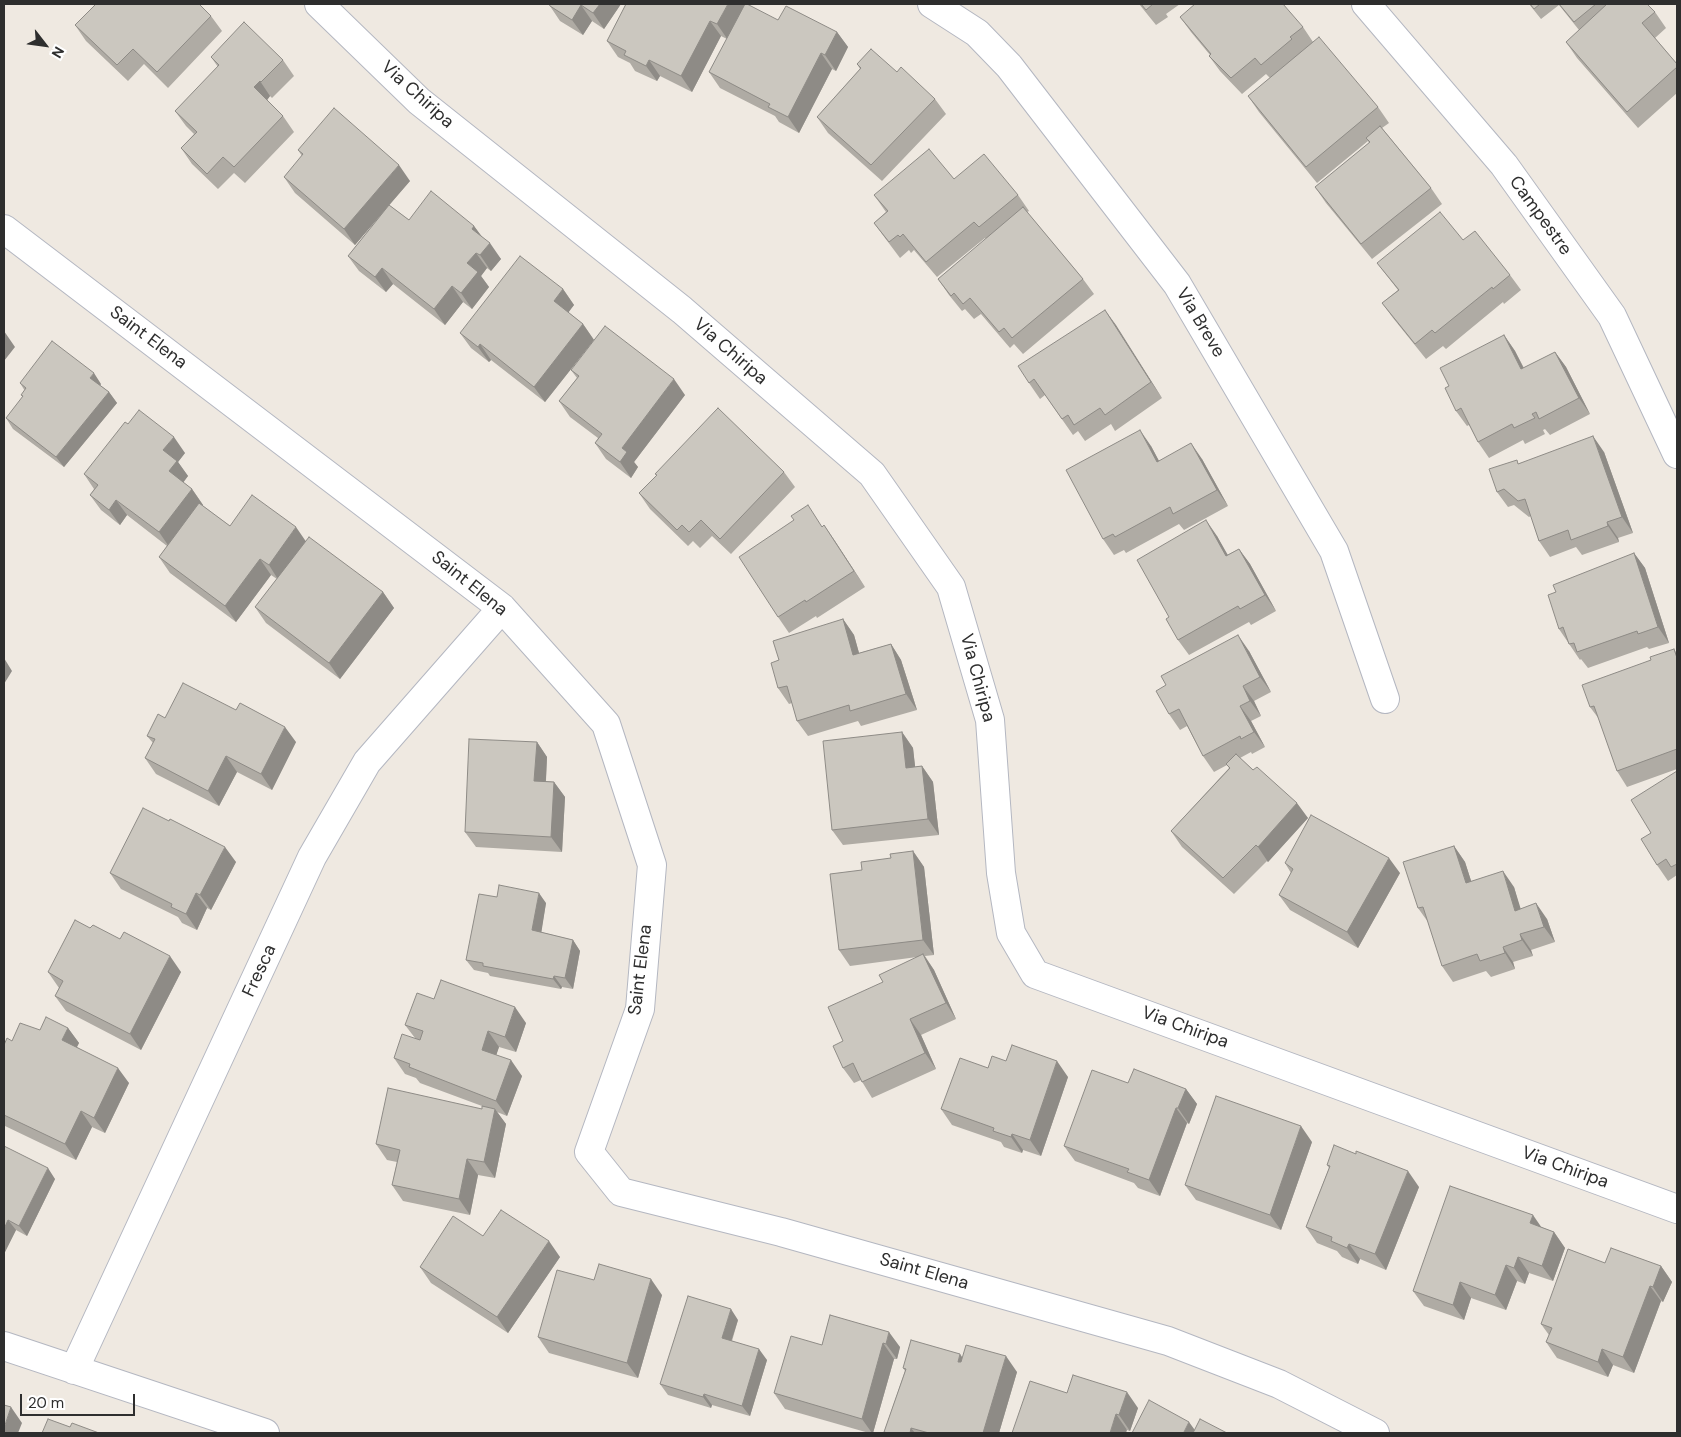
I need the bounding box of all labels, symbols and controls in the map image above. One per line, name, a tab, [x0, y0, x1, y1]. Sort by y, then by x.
north arrow	[20, 20, 70, 70]
text: N	[48, 44, 68, 61]
street label: Via Chiripa	[376, 57, 458, 133]
street label: Campestre	[1504, 172, 1576, 260]
street label: Via Breve	[1171, 284, 1229, 362]
street label: Saint Elena	[105, 302, 191, 374]
street label: Via Chiripa	[689, 314, 771, 390]
street label: Saint Elena	[427, 547, 511, 621]
street label: Via Chiripa	[955, 631, 999, 725]
street label: Saint Elena	[625, 923, 657, 1017]
street label: Fresca	[239, 941, 281, 1001]
street label: Via Chiripa	[1139, 1002, 1231, 1054]
street label: Via Chiripa	[1519, 1142, 1611, 1194]
street label: Saint Elena	[877, 1249, 971, 1295]
scale bar	[22, 1384, 138, 1416]
text: 20 m	[28, 1393, 64, 1413]

